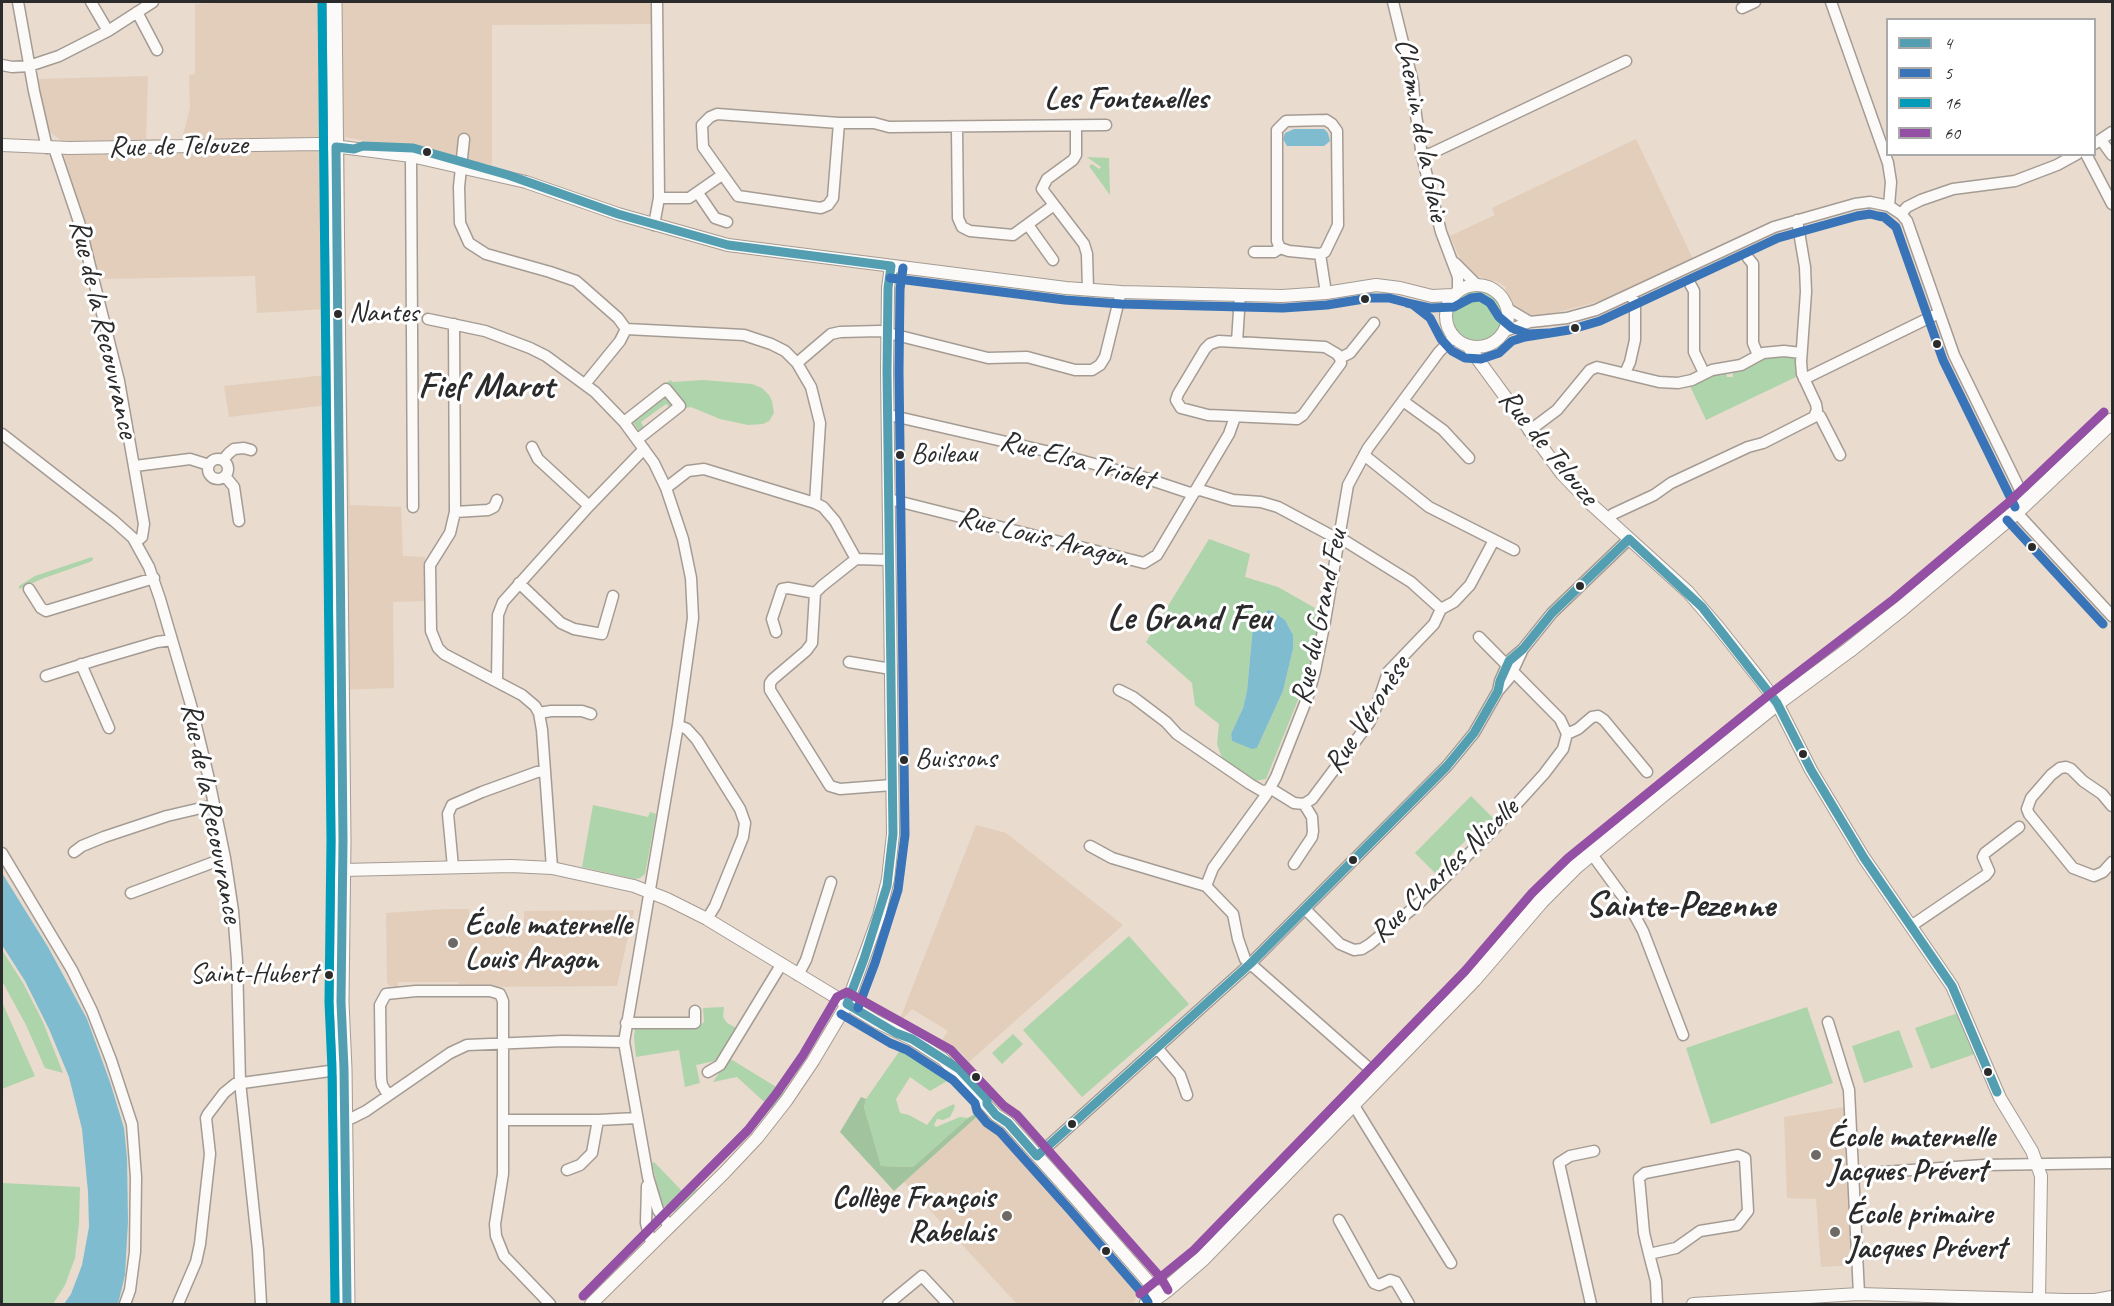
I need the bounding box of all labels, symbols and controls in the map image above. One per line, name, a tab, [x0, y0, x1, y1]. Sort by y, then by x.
legend	[1886, 18, 2096, 156]
text: 4	[1944, 32, 1952, 54]
street label: Chemin de la Glaie	[1386, 36, 1456, 224]
text: 5	[1944, 62, 1952, 84]
district label: Les Fontenelles	[1044, 81, 1208, 119]
text: 16	[1944, 92, 1960, 114]
text: 60	[1944, 122, 1960, 144]
street label: Rue de Telouze	[108, 128, 248, 166]
unlabelled marker	[421, 146, 433, 158]
street label: Rue de la Recouvrance	[60, 216, 146, 442]
unlabelled marker	[1359, 293, 1371, 305]
place label: Nantes	[349, 297, 419, 331]
marker: Nantes	[332, 308, 344, 320]
unlabelled marker	[1569, 322, 1581, 334]
unlabelled marker	[1931, 338, 1943, 350]
district label: Fief Marot	[418, 366, 554, 410]
street label: Rue de Telouze	[1490, 383, 1606, 513]
street label: Rue Elsa Triolet	[996, 423, 1158, 499]
place label: Boileau	[911, 438, 977, 472]
marker: Boileau	[894, 449, 906, 461]
street label: Rue Louis Aragon	[954, 499, 1132, 577]
street label: Rue du Grand Feu	[1284, 526, 1356, 708]
unlabelled marker	[2026, 541, 2038, 553]
unlabelled marker	[1574, 580, 1586, 592]
district label: Le Grand Feu	[1107, 598, 1271, 642]
street label: Rue Véronèse	[1317, 650, 1419, 780]
street label: Rue de la Recouvrance	[172, 700, 250, 926]
place label: Buissons	[915, 743, 996, 777]
unlabelled marker	[1797, 748, 1809, 760]
marker: Buissons	[898, 754, 910, 766]
street label: Rue Charles Nicolle	[1363, 791, 1527, 951]
unlabelled marker	[1347, 854, 1359, 866]
district label: Sainte-Pezenne	[1585, 885, 1775, 929]
place label: École maternelle Louis Aragon	[465, 908, 632, 978]
marker: École maternelle Louis Aragon	[446, 936, 460, 950]
place label: Saint-Hubert	[190, 958, 318, 992]
marker: Saint-Hubert	[323, 969, 335, 981]
unlabelled marker	[1982, 1066, 1994, 1078]
unlabelled marker	[970, 1071, 982, 1083]
unlabelled marker	[1066, 1118, 1078, 1130]
place label: École maternelle Jacques Prévert	[1828, 1120, 1995, 1190]
marker: École maternelle Jacques Prévert	[1809, 1148, 1823, 1162]
place label: Collège François Rabelais	[832, 1181, 995, 1252]
place label: École primaire Jacques Prévert	[1847, 1197, 2006, 1268]
marker: Collège François Rabelais	[1000, 1209, 1014, 1223]
marker: École primaire Jacques Prévert	[1828, 1225, 1842, 1239]
unlabelled marker	[1100, 1245, 1112, 1257]

